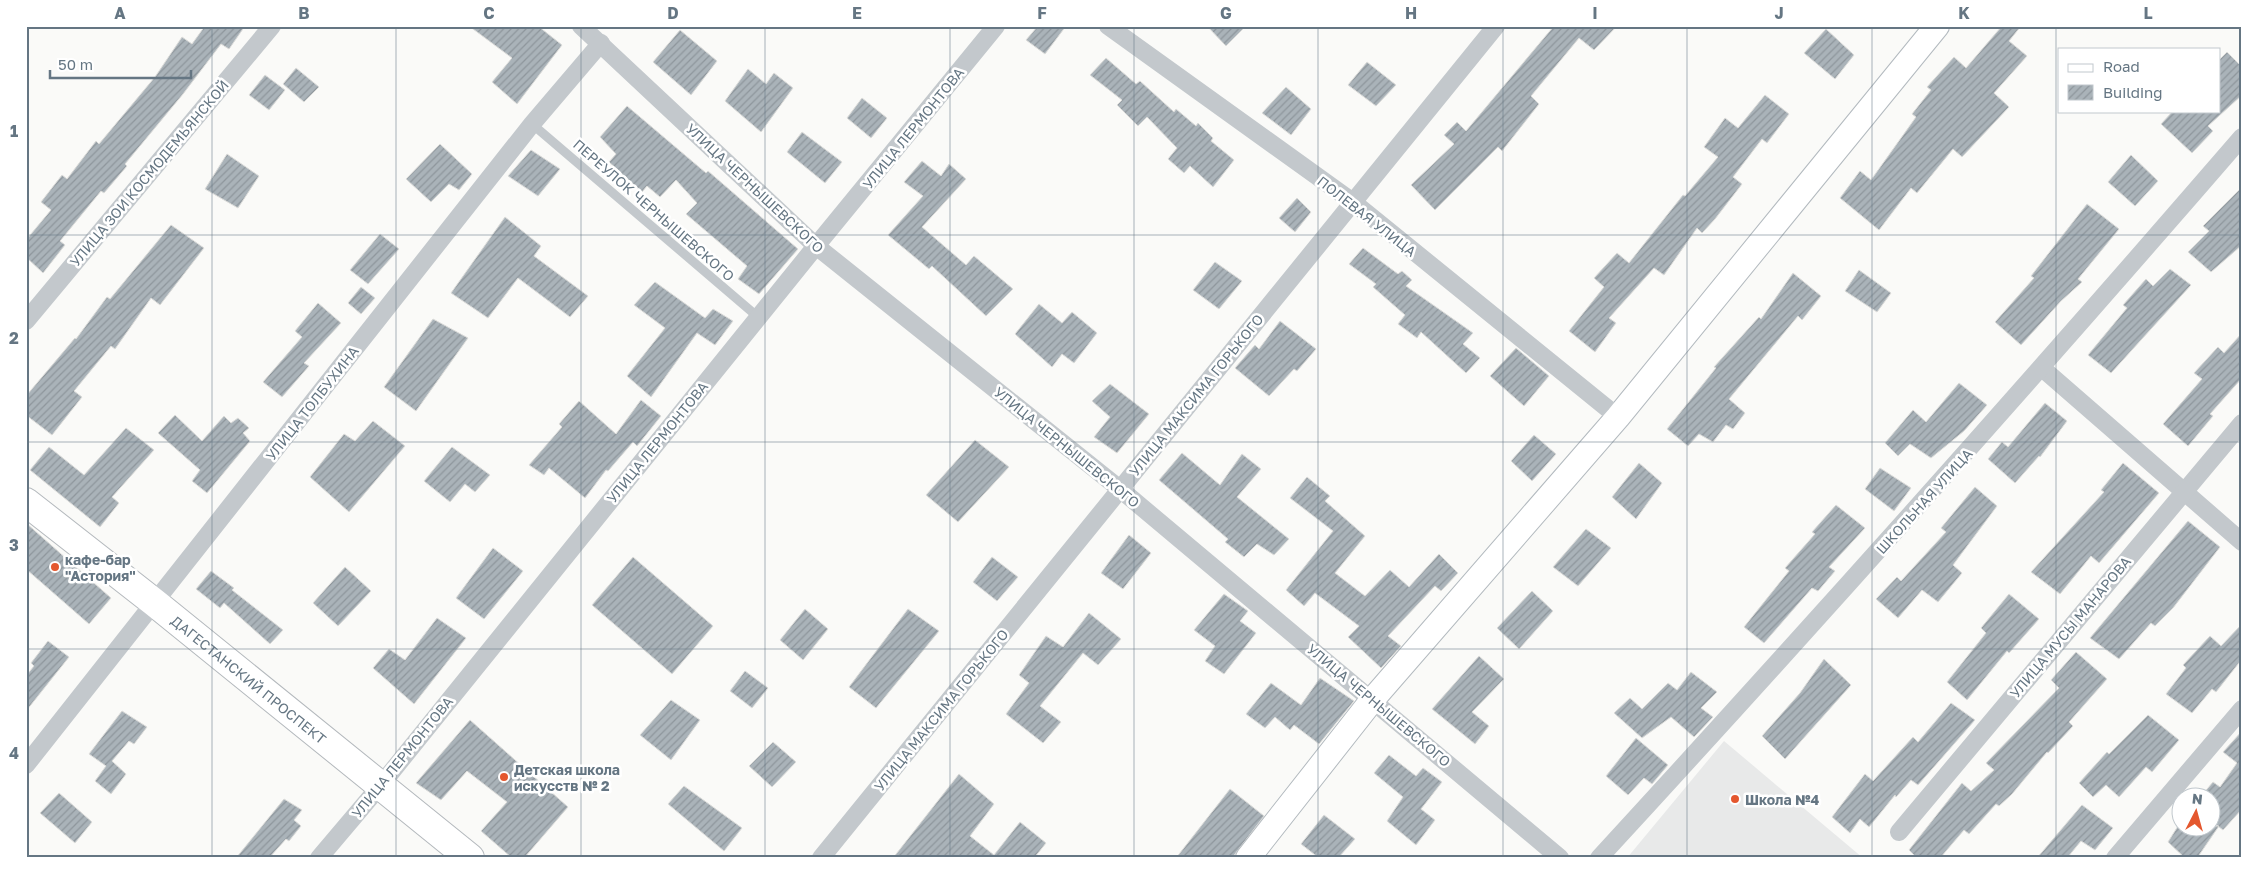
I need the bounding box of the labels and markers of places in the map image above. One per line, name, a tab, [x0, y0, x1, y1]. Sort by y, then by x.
place label: кафе-бар "Астория"	[65, 551, 136, 584]
marker: кафе-бар "Астория"	[49, 561, 61, 573]
place label: Детская школа искусств № 2	[514, 761, 620, 794]
marker: Детская школа искусств № 2	[498, 771, 510, 783]
place label: Школа №4	[1745, 791, 1820, 808]
marker: Школа №4	[1729, 793, 1741, 805]

